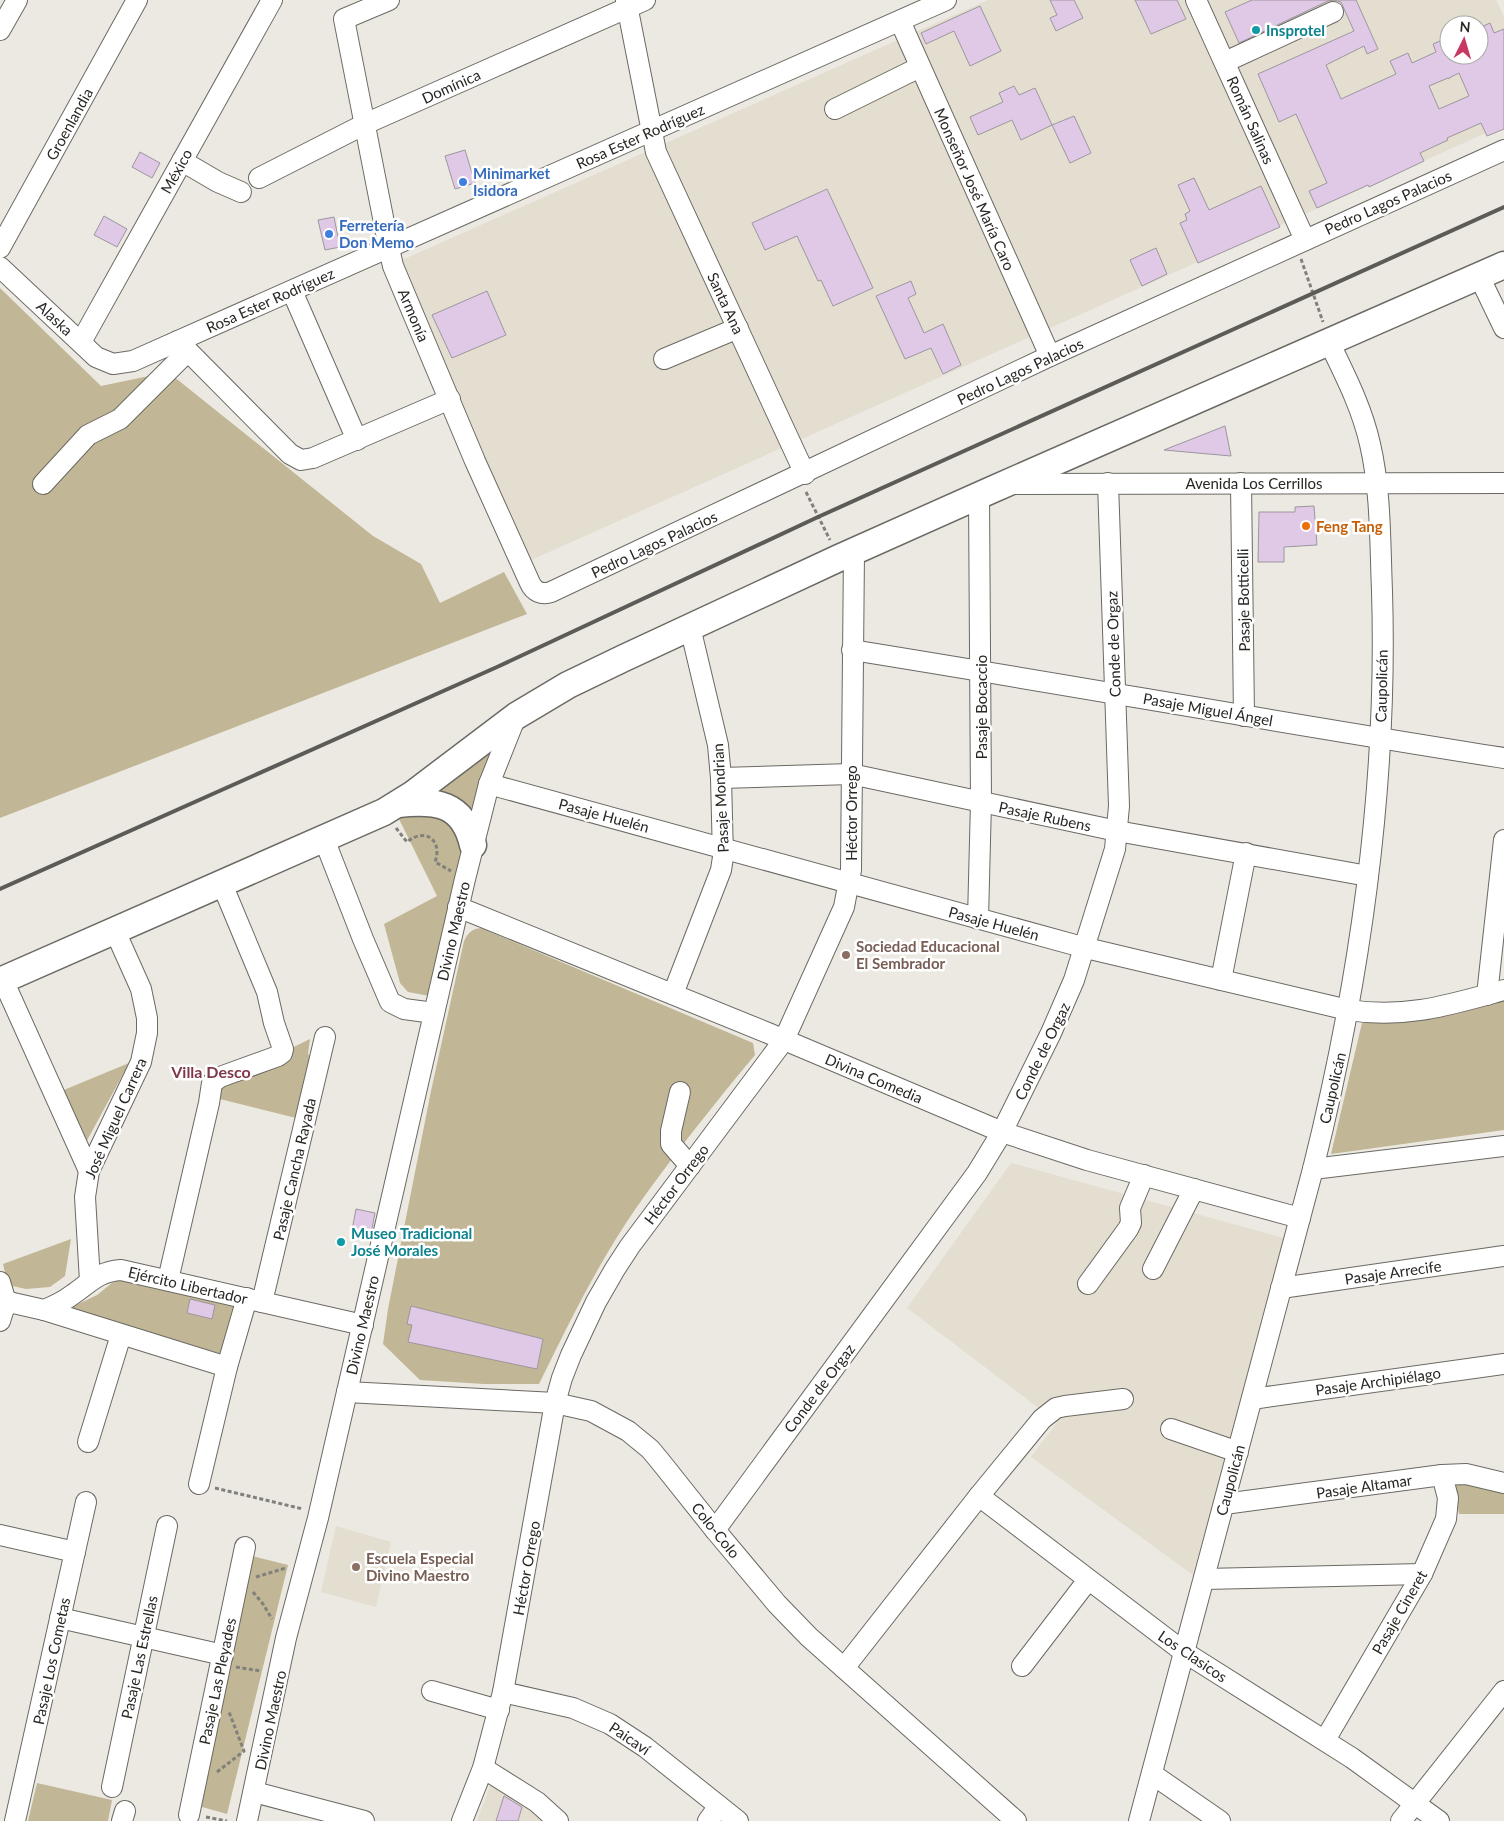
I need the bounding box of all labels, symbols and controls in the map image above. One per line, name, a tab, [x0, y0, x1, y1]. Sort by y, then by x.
north arrow	[1439, 15, 1489, 65]
text: N	[1459, 18, 1471, 35]
place label: Insprotel	[1266, 21, 1325, 39]
marker: Insprotel	[1250, 24, 1262, 36]
street label: Domínica	[419, 65, 483, 107]
street label: Román Salinas	[1224, 73, 1278, 167]
street label: Groenlandia	[42, 85, 96, 163]
street label: Rosa Ester Rodríguez	[573, 100, 707, 172]
street label: Monseñor José María Caro	[931, 105, 1019, 273]
street label: México	[156, 146, 196, 196]
place label: Minimarket Isidora	[473, 164, 550, 199]
street label: Pedro Lagos Palacios	[1322, 166, 1454, 238]
marker: Minimarket Isidora	[457, 176, 469, 188]
place label: Ferretería Don Memo	[339, 216, 415, 251]
marker: Ferretería Don Memo	[323, 228, 335, 240]
street label: Rosa Ester Rodríguez	[203, 264, 337, 336]
street label: Santa Ana	[704, 269, 748, 337]
street label: Armonía	[395, 286, 433, 344]
street label: Alaska	[33, 297, 77, 339]
street label: Pedro Lagos Palacios	[954, 334, 1086, 408]
street label: Avenida Los Cerrillos	[1185, 474, 1323, 492]
street label: Pedro Lagos Palacios	[588, 507, 720, 581]
place label: Feng Tang	[1316, 517, 1383, 535]
marker: Feng Tang	[1300, 520, 1312, 532]
street label: Pasaje Botticelli	[1233, 548, 1253, 652]
street label: Conde de Orgaz	[1102, 590, 1124, 697]
street label: Caupolicán	[1371, 649, 1391, 723]
street label: Pasaje Bocaccio	[972, 655, 990, 759]
street label: Pasaje Miguel Ángel	[1142, 689, 1274, 729]
street label: Pasaje Mondrian	[708, 743, 732, 853]
street label: Héctor Orrego	[842, 765, 860, 861]
street label: Pasaje Huelén	[557, 794, 651, 836]
street label: Pasaje Rubens	[997, 797, 1093, 835]
street label: Divino Maestro	[433, 880, 473, 982]
street label: Pasaje Huelén	[947, 902, 1041, 944]
place label: Sociedad Educacional El Sembrador	[856, 937, 1000, 972]
marker: Sociedad Educacional El Sembrador	[840, 949, 852, 961]
street label: Conde de Orgaz	[1011, 999, 1073, 1103]
street label: Divina Comedia	[823, 1049, 925, 1107]
street label: Caupolicán	[1315, 1050, 1349, 1126]
street label: José Miguel Carrera	[80, 1055, 150, 1181]
district label: Villa Desco	[170, 1062, 251, 1081]
street label: Pasaje Cancha Rayada	[269, 1096, 319, 1242]
street label: Héctor Orrego	[640, 1140, 712, 1228]
place label: Museo Tradicional José Morales	[351, 1224, 472, 1259]
marker: Museo Tradicional José Morales	[335, 1236, 347, 1248]
street label: Pasaje Arrecife	[1344, 1256, 1443, 1288]
street label: Ejército Libertador	[127, 1263, 250, 1308]
street label: Divino Maestro	[342, 1274, 382, 1376]
street label: Conde de Orgaz	[780, 1340, 858, 1436]
street label: Pasaje Archipiélago	[1314, 1363, 1442, 1399]
street label: Caupolicán	[1212, 1442, 1248, 1518]
street label: Pasaje Altamar	[1315, 1470, 1414, 1502]
street label: Colo-Colo	[688, 1499, 744, 1561]
street label: Héctor Orrego	[509, 1519, 543, 1617]
place label: Escuela Especial Divino Maestro	[366, 1549, 474, 1584]
marker: Escuela Especial Divino Maestro	[350, 1561, 362, 1573]
street label: Pasaje Cineret	[1368, 1566, 1431, 1657]
street label: Pasaje Las Estrellas	[117, 1594, 161, 1720]
street label: Pasaje Los Cometas	[29, 1596, 73, 1726]
street label: Pasaje Las Pleyades	[195, 1616, 239, 1746]
street label: Los Clasicos	[1155, 1626, 1231, 1686]
street label: Divino Maestro	[251, 1668, 289, 1772]
street label: Paicaví	[606, 1718, 655, 1759]

